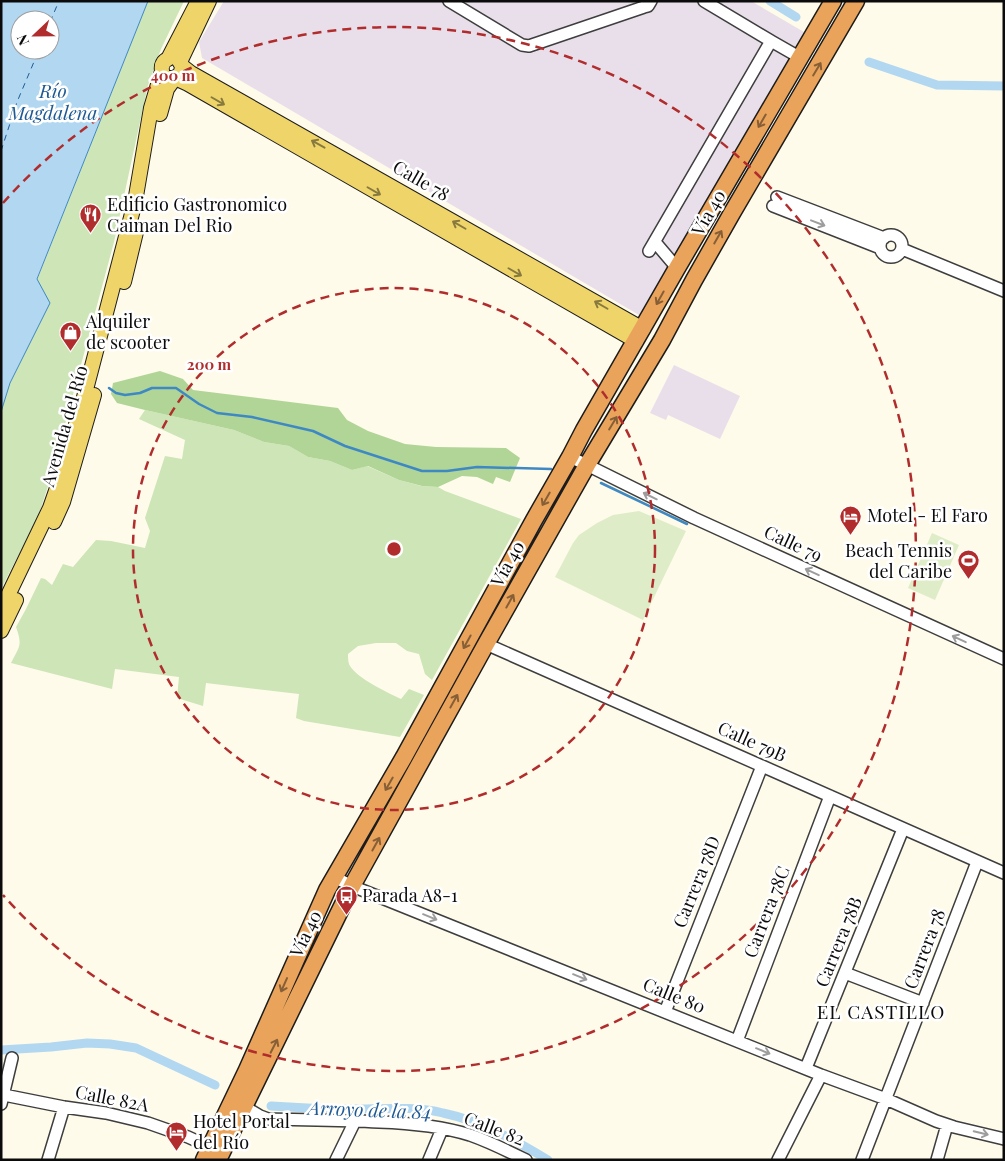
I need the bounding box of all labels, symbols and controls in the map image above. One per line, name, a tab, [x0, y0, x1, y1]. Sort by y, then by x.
north arrow	[10, 10, 60, 60]
text: N	[12, 32, 33, 48]
one-way arrow	[812, 62, 822, 76]
text: 400 m	[151, 65, 196, 85]
water label: Río Magdalena	[7, 77, 98, 125]
one-way arrow	[210, 97, 225, 106]
one-way arrow	[757, 113, 767, 128]
one-way arrow	[311, 139, 325, 149]
street label: Calle 78	[389, 154, 454, 206]
street label: Vía 40	[685, 185, 731, 241]
one-way arrow	[366, 186, 381, 196]
place label: Edificio Gastronomico Caiman Del Rio	[107, 192, 287, 237]
restaurant icon: Edificio Gastronomico Caiman Del Rio	[79, 203, 103, 234]
one-way arrow	[453, 219, 467, 229]
one-way arrow	[810, 219, 825, 229]
one-way arrow	[714, 231, 724, 245]
one-way arrow	[507, 267, 522, 277]
one-way arrow	[655, 291, 665, 306]
one-way arrow	[594, 299, 608, 309]
place label: Alquiler de scooter	[85, 309, 170, 354]
shop icon: Alquiler de scooter	[58, 320, 82, 351]
text: 200 m	[187, 354, 232, 374]
street label: Avenida del Río	[35, 362, 93, 490]
one-way arrow	[608, 416, 618, 430]
one-way arrow	[643, 491, 658, 501]
one-way arrow	[540, 492, 550, 506]
place label: Motel - El Faro	[867, 503, 988, 527]
hotel icon: Motel - El Faro	[839, 504, 863, 535]
street label: Calle 79	[760, 519, 826, 567]
street label: Vía 40	[484, 536, 530, 592]
place label: Beach Tennis del Caribe	[845, 538, 952, 583]
centre of rings	[385, 540, 403, 558]
sports icon: Beach Tennis del Caribe	[956, 549, 980, 580]
one-way arrow	[804, 566, 819, 576]
one-way arrow	[505, 594, 515, 609]
one-way arrow	[462, 634, 472, 649]
one-way arrow	[952, 634, 967, 644]
one-way arrow	[449, 694, 459, 709]
street label: Calle 79B	[714, 715, 791, 767]
one-way arrow	[383, 776, 393, 790]
street label: Carrera 78D	[667, 832, 725, 931]
one-way arrow	[371, 837, 381, 851]
street label: Carrera 78C	[738, 862, 795, 961]
place label: Parada A8-1	[362, 883, 458, 907]
bus stop icon: Parada A8-1	[334, 884, 358, 915]
street label: Carrera 78B	[809, 893, 867, 990]
street label: Carrera 78	[898, 905, 950, 992]
street label: Vía 40	[283, 906, 327, 962]
one-way arrow	[422, 913, 437, 922]
street label: Calle 80	[640, 972, 709, 1018]
one-way arrow	[572, 973, 587, 983]
one-way arrow	[279, 977, 289, 992]
district label: EL CASTILLO	[817, 998, 945, 1024]
one-way arrow	[270, 1039, 279, 1054]
one-way arrow	[755, 1047, 771, 1056]
street label: Calle 82A	[73, 1079, 152, 1117]
water label: Arroyo de la 84	[306, 1094, 432, 1124]
street label: Calle 82	[461, 1106, 528, 1151]
place label: Hotel Portal del Río	[193, 1109, 290, 1154]
hotel icon: Hotel Portal del Río	[165, 1120, 189, 1151]
one-way arrow	[972, 1129, 988, 1139]

